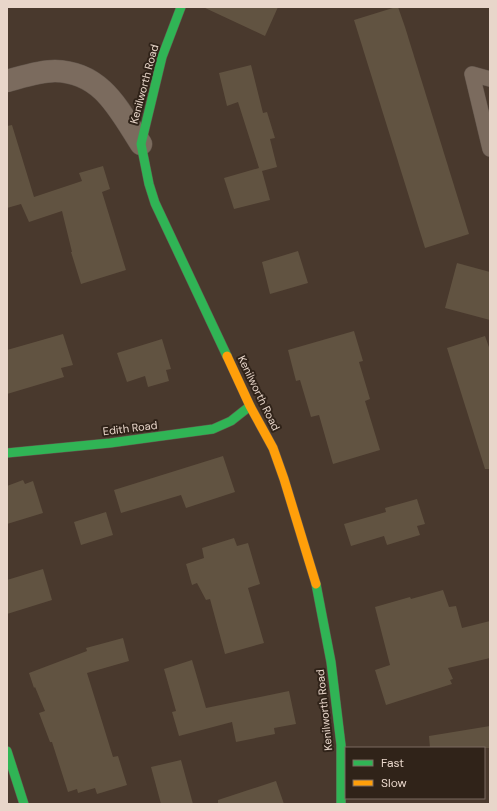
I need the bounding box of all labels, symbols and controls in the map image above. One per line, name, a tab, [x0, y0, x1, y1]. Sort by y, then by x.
street label: Kenilworth Road	[127, 43, 161, 125]
street label: Kenilworth Road	[235, 353, 283, 433]
street label: Edith Road	[102, 418, 158, 438]
street label: Kenilworth Road	[313, 669, 335, 751]
legend	[345, 747, 485, 799]
text: Fast	[381, 755, 404, 771]
text: Slow	[381, 775, 407, 791]

